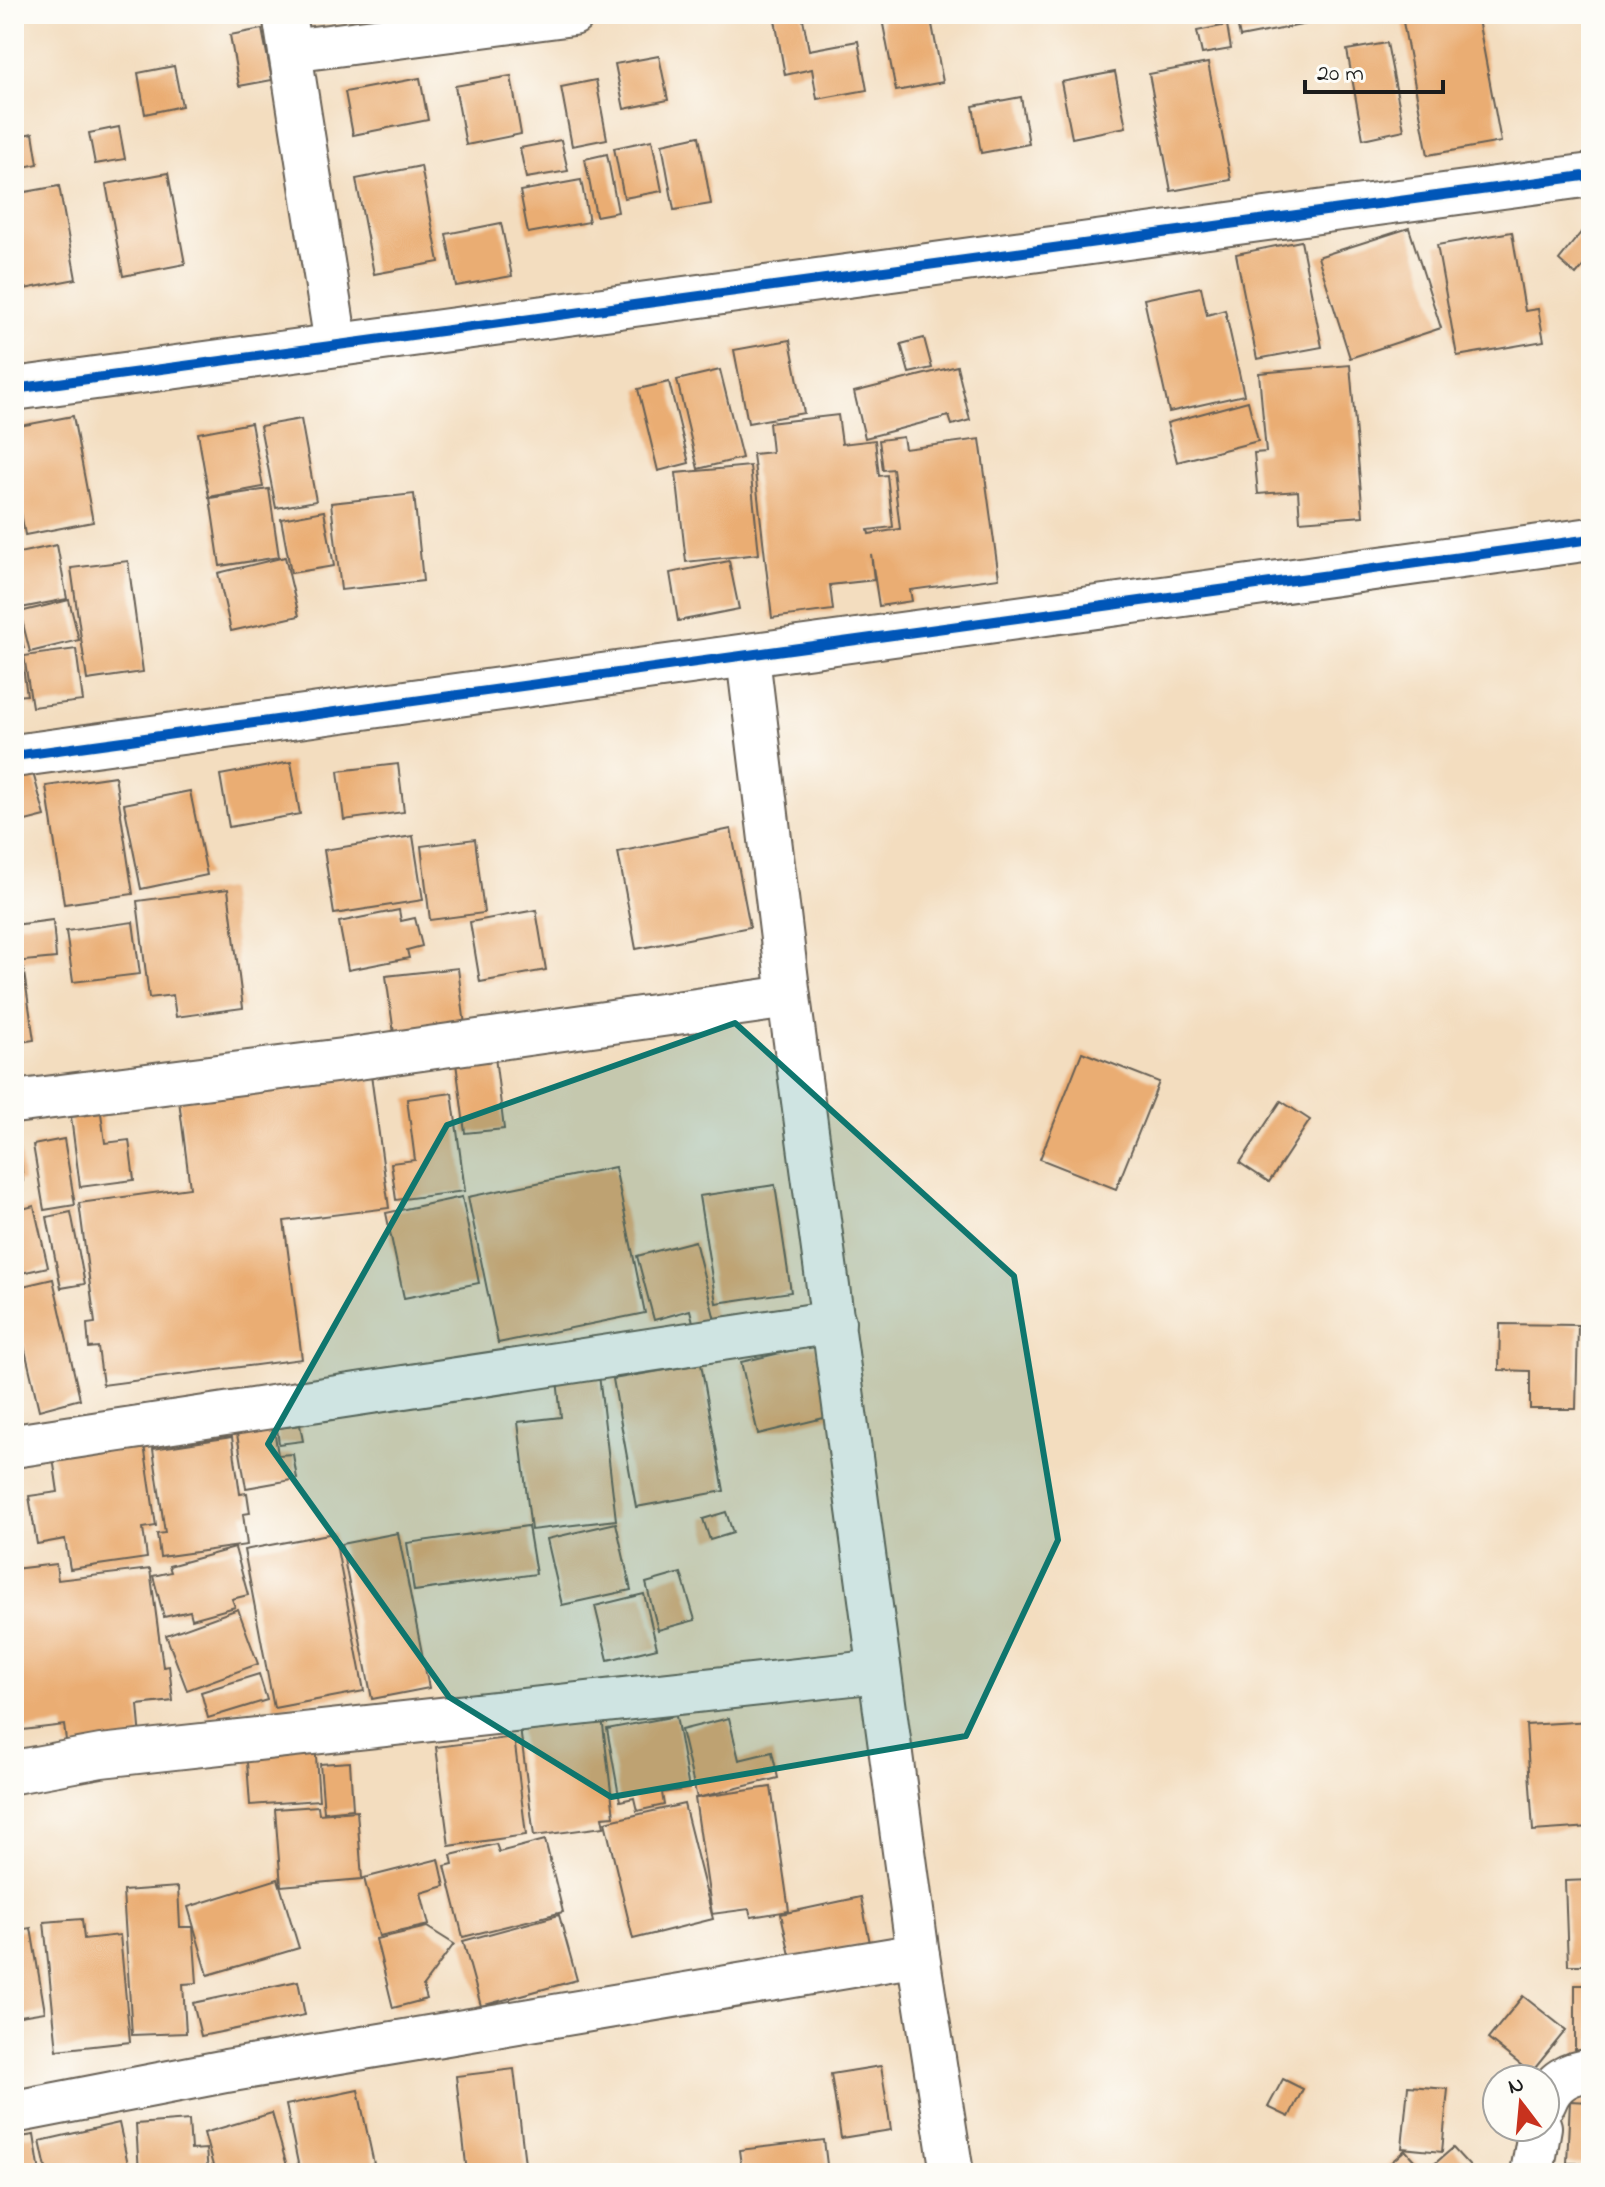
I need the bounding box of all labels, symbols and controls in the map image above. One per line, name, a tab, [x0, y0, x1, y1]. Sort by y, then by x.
scale bar	[1305, 44, 1443, 94]
text: 20 m	[1317, 57, 1364, 92]
north arrow	[1481, 2063, 1561, 2143]
text: N	[1505, 2069, 1528, 2104]

